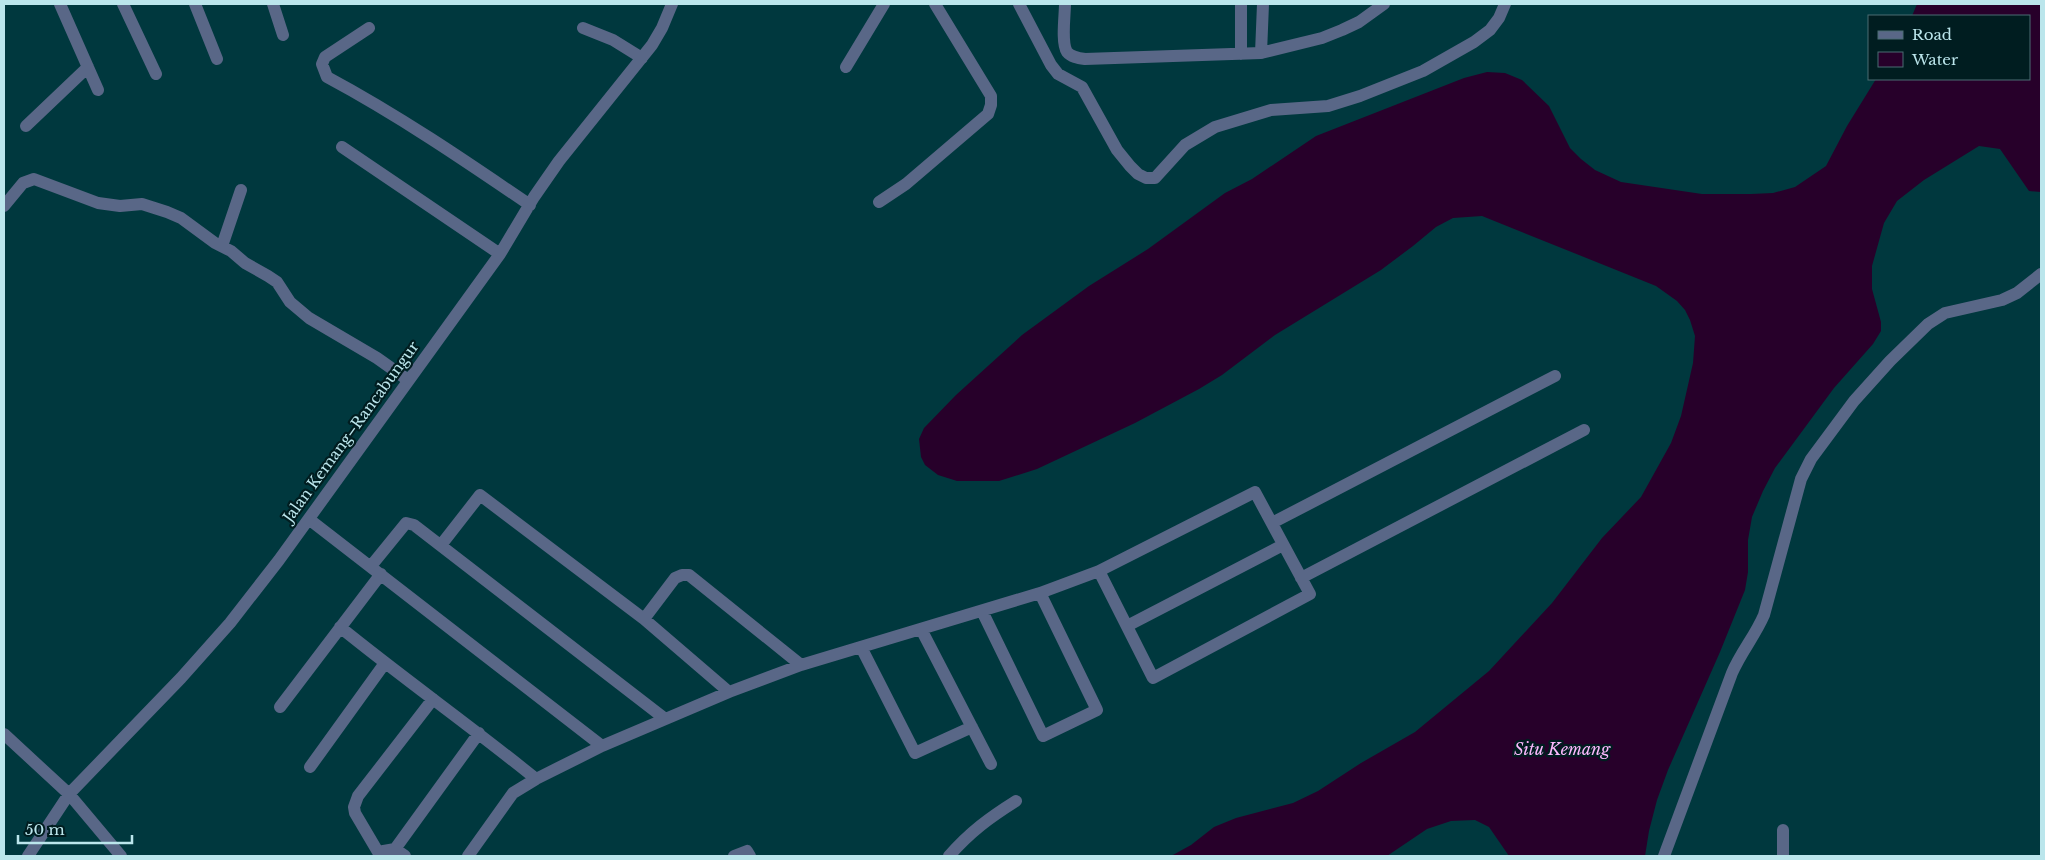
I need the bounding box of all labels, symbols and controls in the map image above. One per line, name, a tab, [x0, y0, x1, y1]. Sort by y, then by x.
legend	[1868, 15, 2030, 80]
text: Road	[1912, 25, 1952, 44]
text: Water	[1911, 50, 1959, 69]
street label: Jalan Kemang–Rancabungur	[277, 337, 423, 528]
water label: Situ Kemang	[1514, 739, 1611, 759]
scale bar	[18, 812, 131, 844]
text: 50 m	[25, 820, 65, 839]

